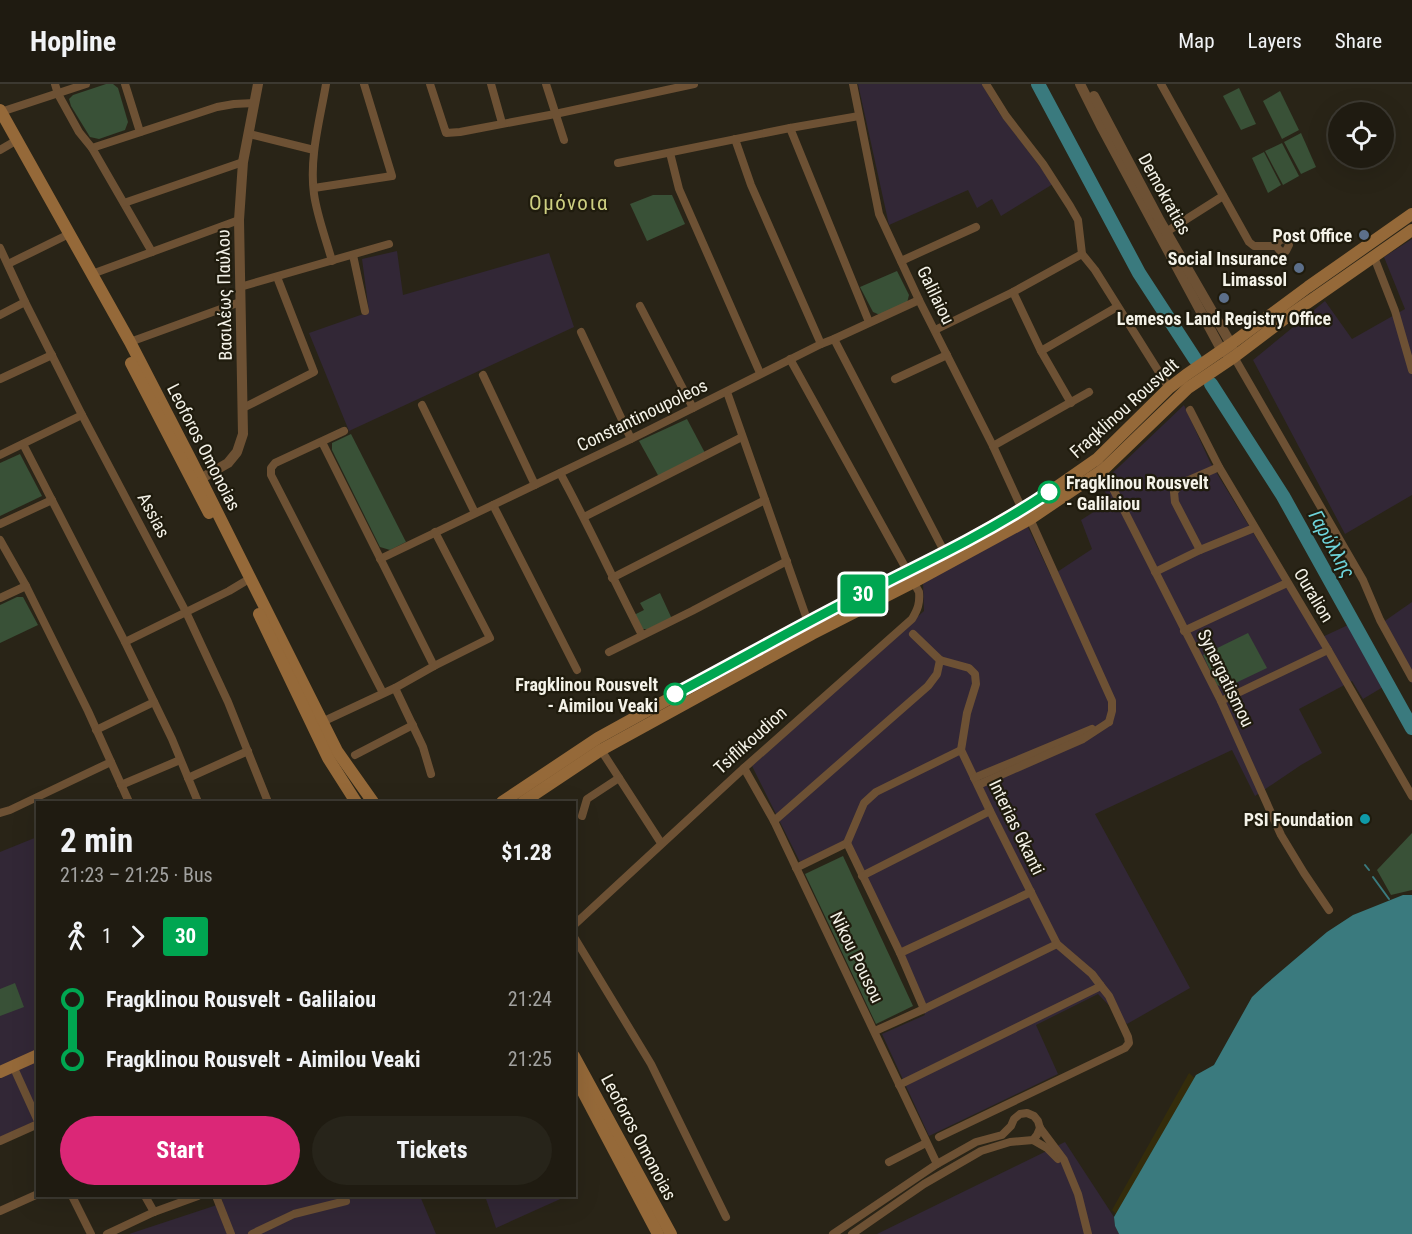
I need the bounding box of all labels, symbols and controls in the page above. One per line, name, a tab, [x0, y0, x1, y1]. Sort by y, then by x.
text: Hopline	[30, 25, 116, 58]
text: Map	[1178, 29, 1215, 53]
text: Layers	[1248, 29, 1302, 53]
text: Share	[1335, 29, 1382, 53]
map controls	[1328, 102, 1394, 168]
button: locate	[1328, 102, 1394, 168]
street label: Demokratias	[1134, 150, 1196, 238]
district label: Ομόνοια	[529, 191, 609, 215]
place label: Post Office	[1273, 225, 1352, 246]
marker: Post Office	[1357, 228, 1371, 242]
street label: Βασιλέως Παύλου	[212, 229, 236, 361]
place label: Social Insurance Limassol	[1168, 248, 1287, 290]
marker: Social Insurance Limassol	[1292, 261, 1306, 275]
street label: Galilaiou	[913, 262, 959, 328]
marker: Lemesos Land Registry Office	[1217, 291, 1231, 305]
place label: Lemesos Land Registry Office	[1117, 308, 1332, 329]
street label: Fragklinou Rousvelt	[1065, 354, 1183, 462]
street label: Constantinoupoleos	[573, 374, 711, 456]
street label: Leoforos Omonoias	[163, 380, 245, 514]
place label: Fragklinou Rousvelt - Galilaiou	[1066, 472, 1209, 514]
marker: Fragklinou Rousvelt - Galilaiou	[1038, 481, 1060, 503]
street label: Assias	[134, 489, 174, 541]
water label: Γαρύλλης	[1304, 506, 1360, 582]
street label: Ouralion	[1290, 564, 1338, 626]
line badge: 30	[836, 574, 890, 614]
text: 30	[852, 582, 874, 606]
street label: Synergatismou	[1193, 626, 1259, 730]
place label: Fragklinou Rousvelt - Aimilou Veaki	[515, 674, 658, 716]
marker: Fragklinou Rousvelt - Aimilou Veaki	[664, 683, 686, 705]
street label: Tsiflikoudion	[709, 702, 791, 778]
street label: Interias Gkanti	[985, 776, 1049, 878]
place label: PSI Foundation	[1244, 809, 1353, 830]
marker: PSI Foundation	[1358, 812, 1372, 826]
text: 2 min	[60, 821, 133, 860]
text: $1.28	[501, 840, 552, 865]
text: 21:23 – 21:25 · Bus	[60, 863, 213, 887]
street label: Nikou Pousou	[826, 908, 888, 1006]
icon: walk	[60, 920, 93, 953]
icon: forward	[121, 920, 154, 953]
text: 1	[102, 924, 112, 948]
text: 30	[175, 924, 196, 948]
text: Fragklinou Rousvelt - Galilaiou	[106, 987, 376, 1012]
text: 21:24	[508, 987, 552, 1011]
text: Fragklinou Rousvelt - Aimilou Veaki	[106, 1047, 421, 1072]
text: 21:25	[508, 1047, 552, 1071]
street label: Leoforos Omonoias	[597, 1070, 681, 1204]
button: Start	[60, 1116, 300, 1185]
button: Tickets	[312, 1116, 552, 1185]

